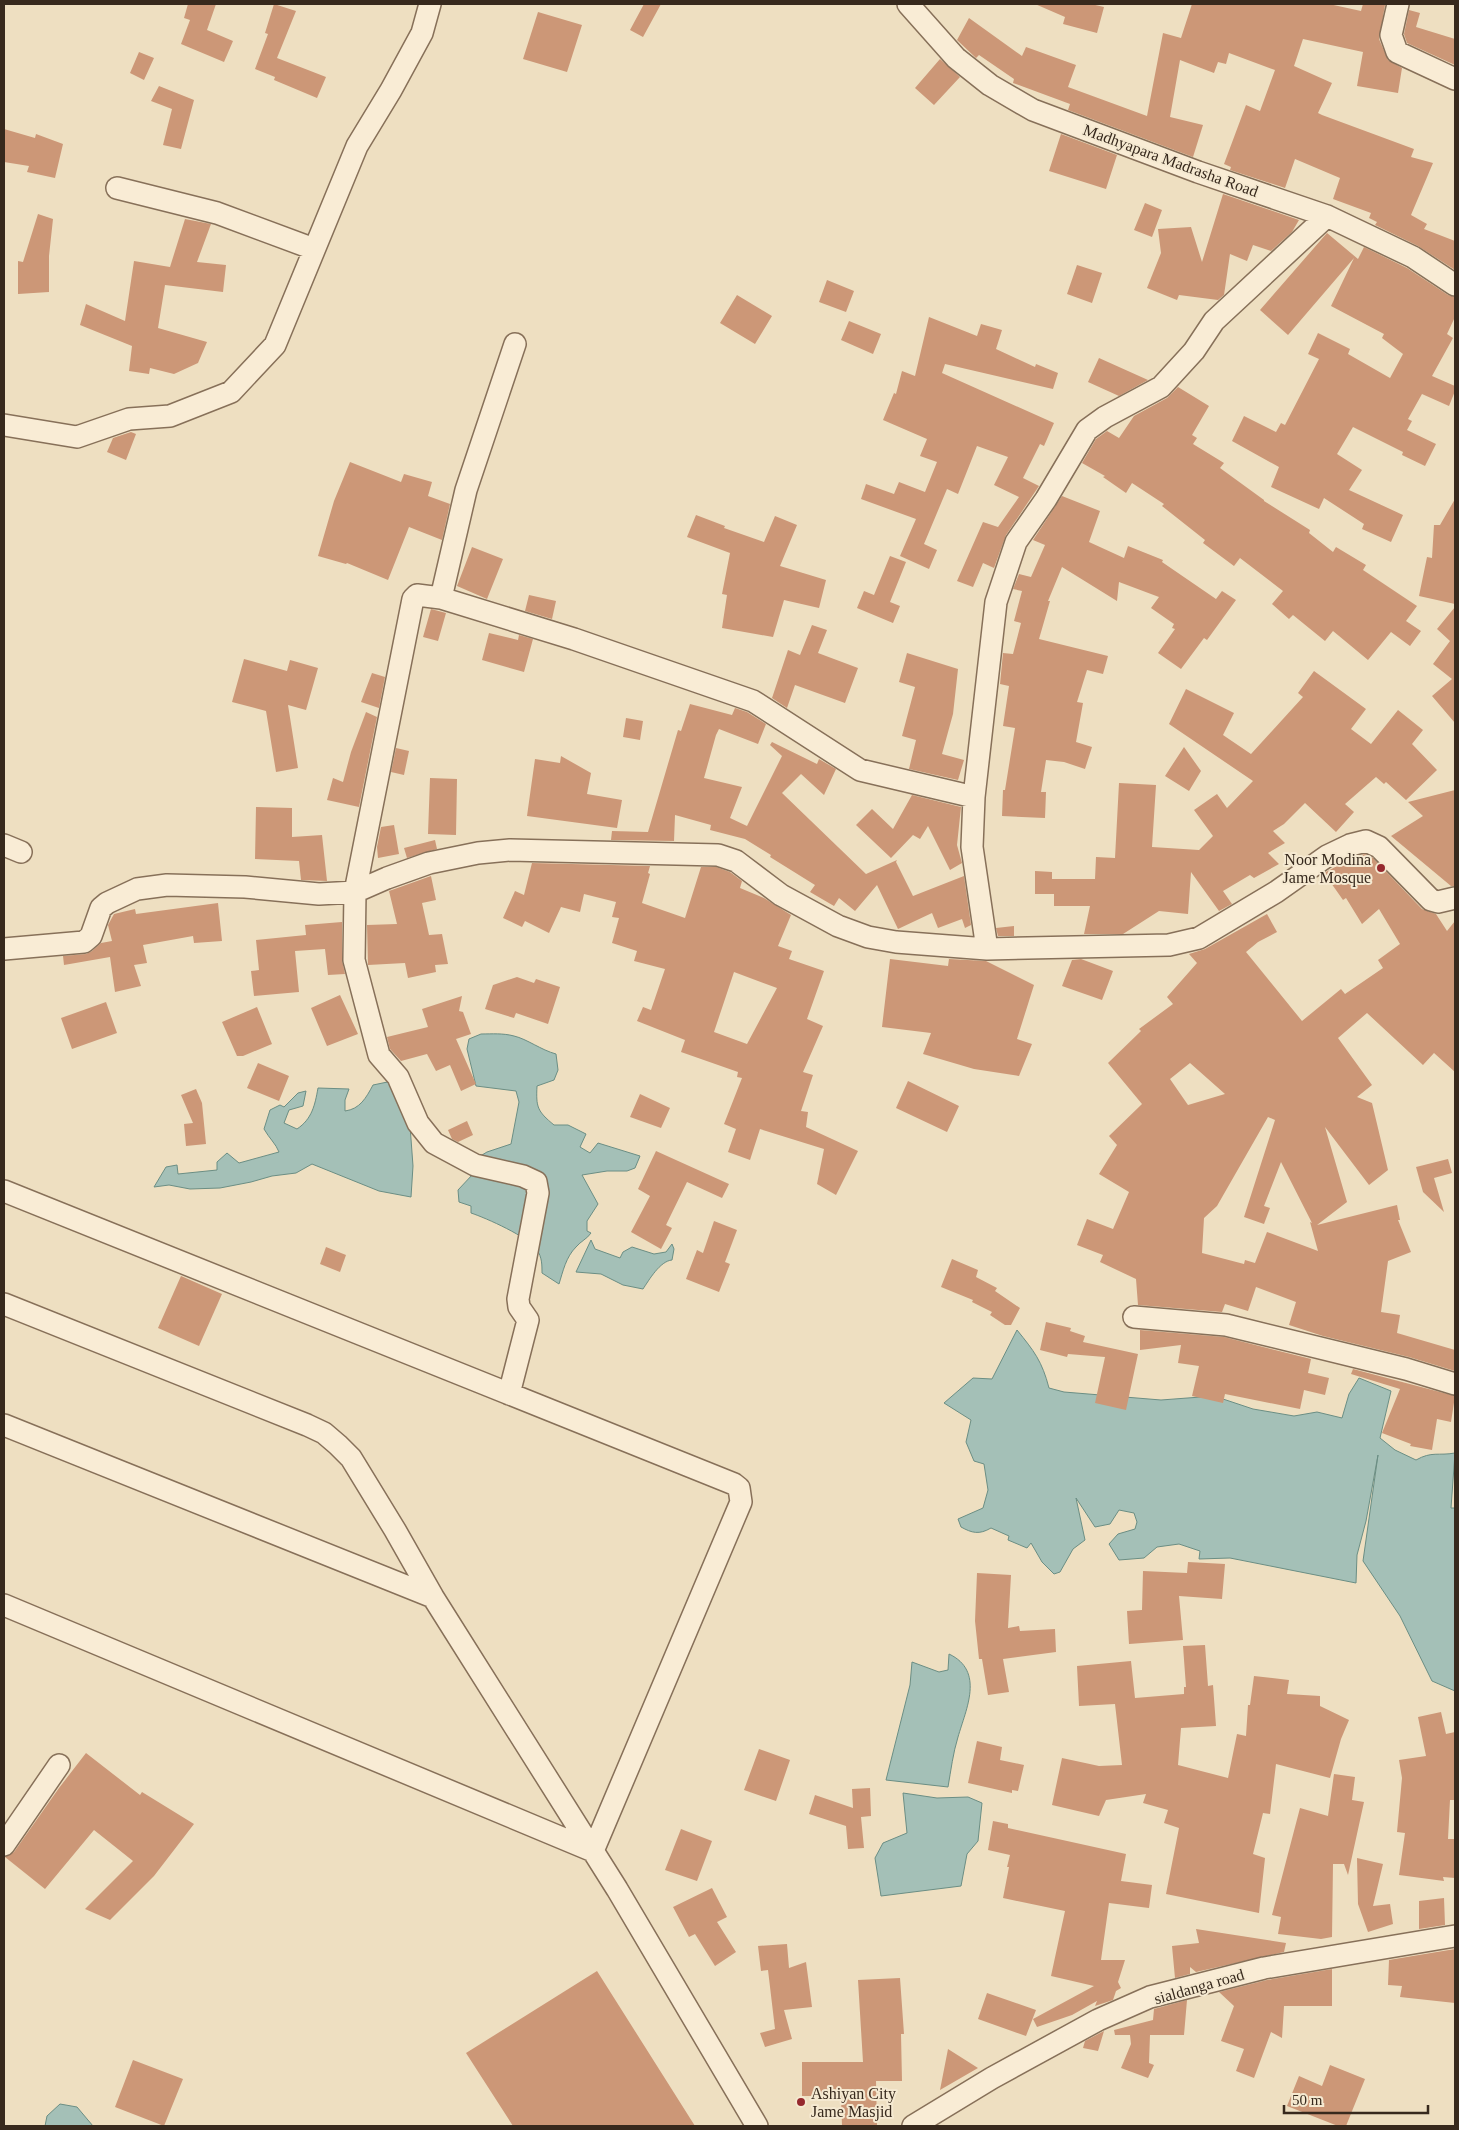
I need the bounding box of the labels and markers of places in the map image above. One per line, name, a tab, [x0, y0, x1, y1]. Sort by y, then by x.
place label: Noor Modina Jame Mosque	[1283, 851, 1371, 887]
marker: Noor Modina Jame Mosque	[1375, 862, 1387, 874]
place label: Ashiyan City Jame Masjid	[811, 2085, 896, 2121]
marker: Ashiyan City Jame Masjid	[795, 2096, 807, 2108]

